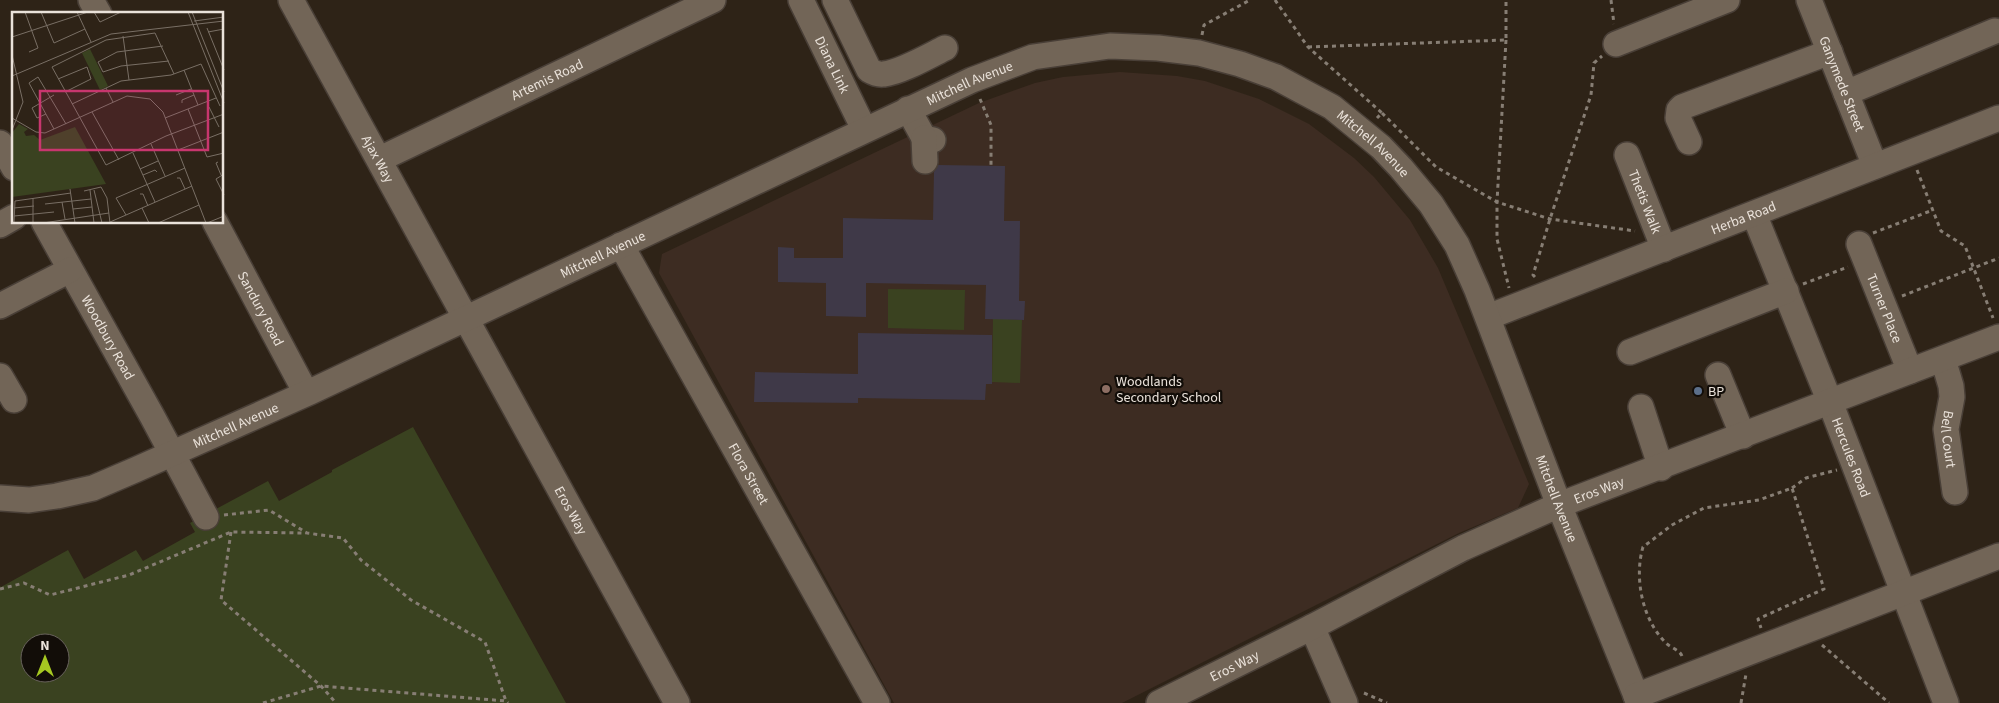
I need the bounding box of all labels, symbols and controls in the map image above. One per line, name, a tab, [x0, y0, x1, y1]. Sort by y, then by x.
inset map	[12, 12, 224, 224]
street label: Diana Link	[809, 33, 854, 97]
street label: Ganymede Street	[1813, 33, 1869, 135]
street label: Artemis Road	[508, 54, 587, 106]
street label: Mitchell Avenue	[923, 56, 1016, 111]
street label: Mitchell Avenue	[1332, 106, 1414, 182]
street label: Ajax Way	[356, 132, 399, 187]
street label: Thetis Walk	[1623, 167, 1666, 237]
street label: Herba Road	[1708, 197, 1779, 240]
street label: Mitchell Avenue	[557, 226, 649, 284]
street label: Sandury Road	[232, 268, 288, 350]
street label: Turner Place	[1861, 271, 1907, 346]
street label: Woodbury Road	[76, 292, 139, 384]
place label: Woodlands Secondary School	[1116, 372, 1222, 408]
place label: BP	[1708, 382, 1724, 402]
marker: Woodlands Secondary School	[1100, 383, 1112, 395]
marker: BP	[1692, 385, 1704, 397]
street label: Mitchell Avenue	[190, 398, 282, 454]
street label: Bell Court	[1935, 409, 1960, 470]
street label: Hercules Road	[1826, 415, 1875, 500]
street label: Flora Street	[723, 440, 773, 509]
street label: Mitchell Avenue	[1530, 452, 1582, 546]
street label: Eros Way	[1571, 472, 1628, 510]
street label: Eros Way	[549, 483, 592, 539]
north arrow	[20, 633, 70, 683]
text: N	[40, 636, 50, 656]
street label: Eros Way	[1207, 646, 1263, 687]

